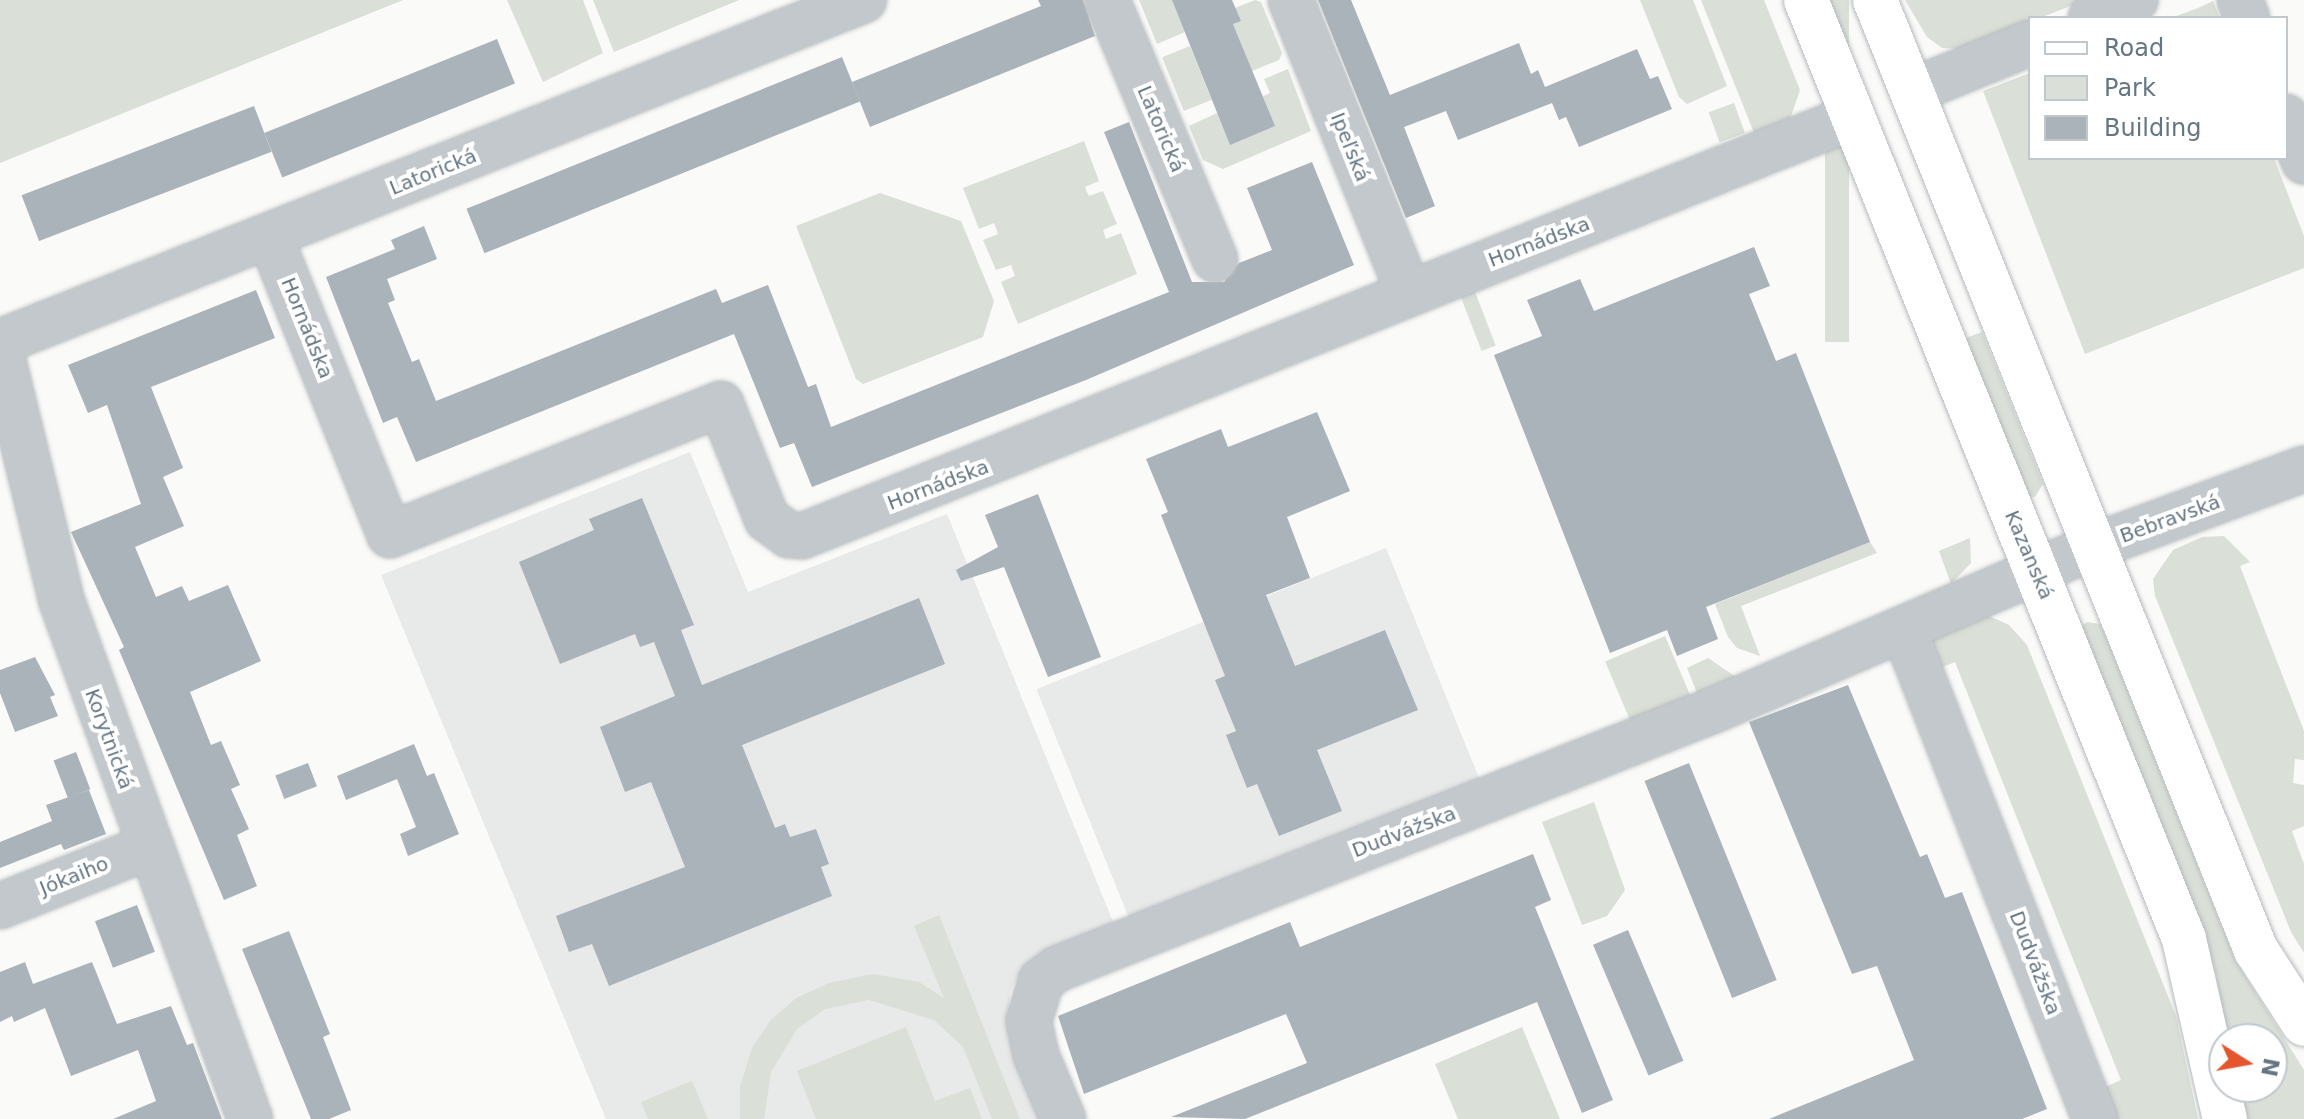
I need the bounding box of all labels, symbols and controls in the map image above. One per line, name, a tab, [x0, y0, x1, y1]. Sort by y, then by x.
legend	[2028, 16, 2288, 160]
text: Road	[2104, 34, 2164, 62]
text: Park	[2104, 74, 2156, 102]
street label: Latorická	[1132, 82, 1190, 176]
street label: Ipeľská	[1325, 109, 1375, 185]
text: Building	[2104, 114, 2201, 142]
street label: Latorická	[386, 144, 480, 200]
street label: Hornádska	[1485, 212, 1593, 272]
street label: Hornádska	[276, 274, 338, 382]
street label: Hornádska	[884, 455, 992, 515]
street label: Bebravská	[2117, 490, 2223, 548]
street label: Kazanská	[2000, 507, 2058, 603]
street label: Korytnická	[80, 686, 138, 792]
street label: Dudvážska	[1349, 801, 1459, 863]
street label: Jókaiho	[36, 851, 112, 901]
street label: Dudvážska	[2004, 908, 2066, 1018]
north arrow	[2208, 1023, 2288, 1103]
text: N	[2256, 1056, 2284, 1079]

